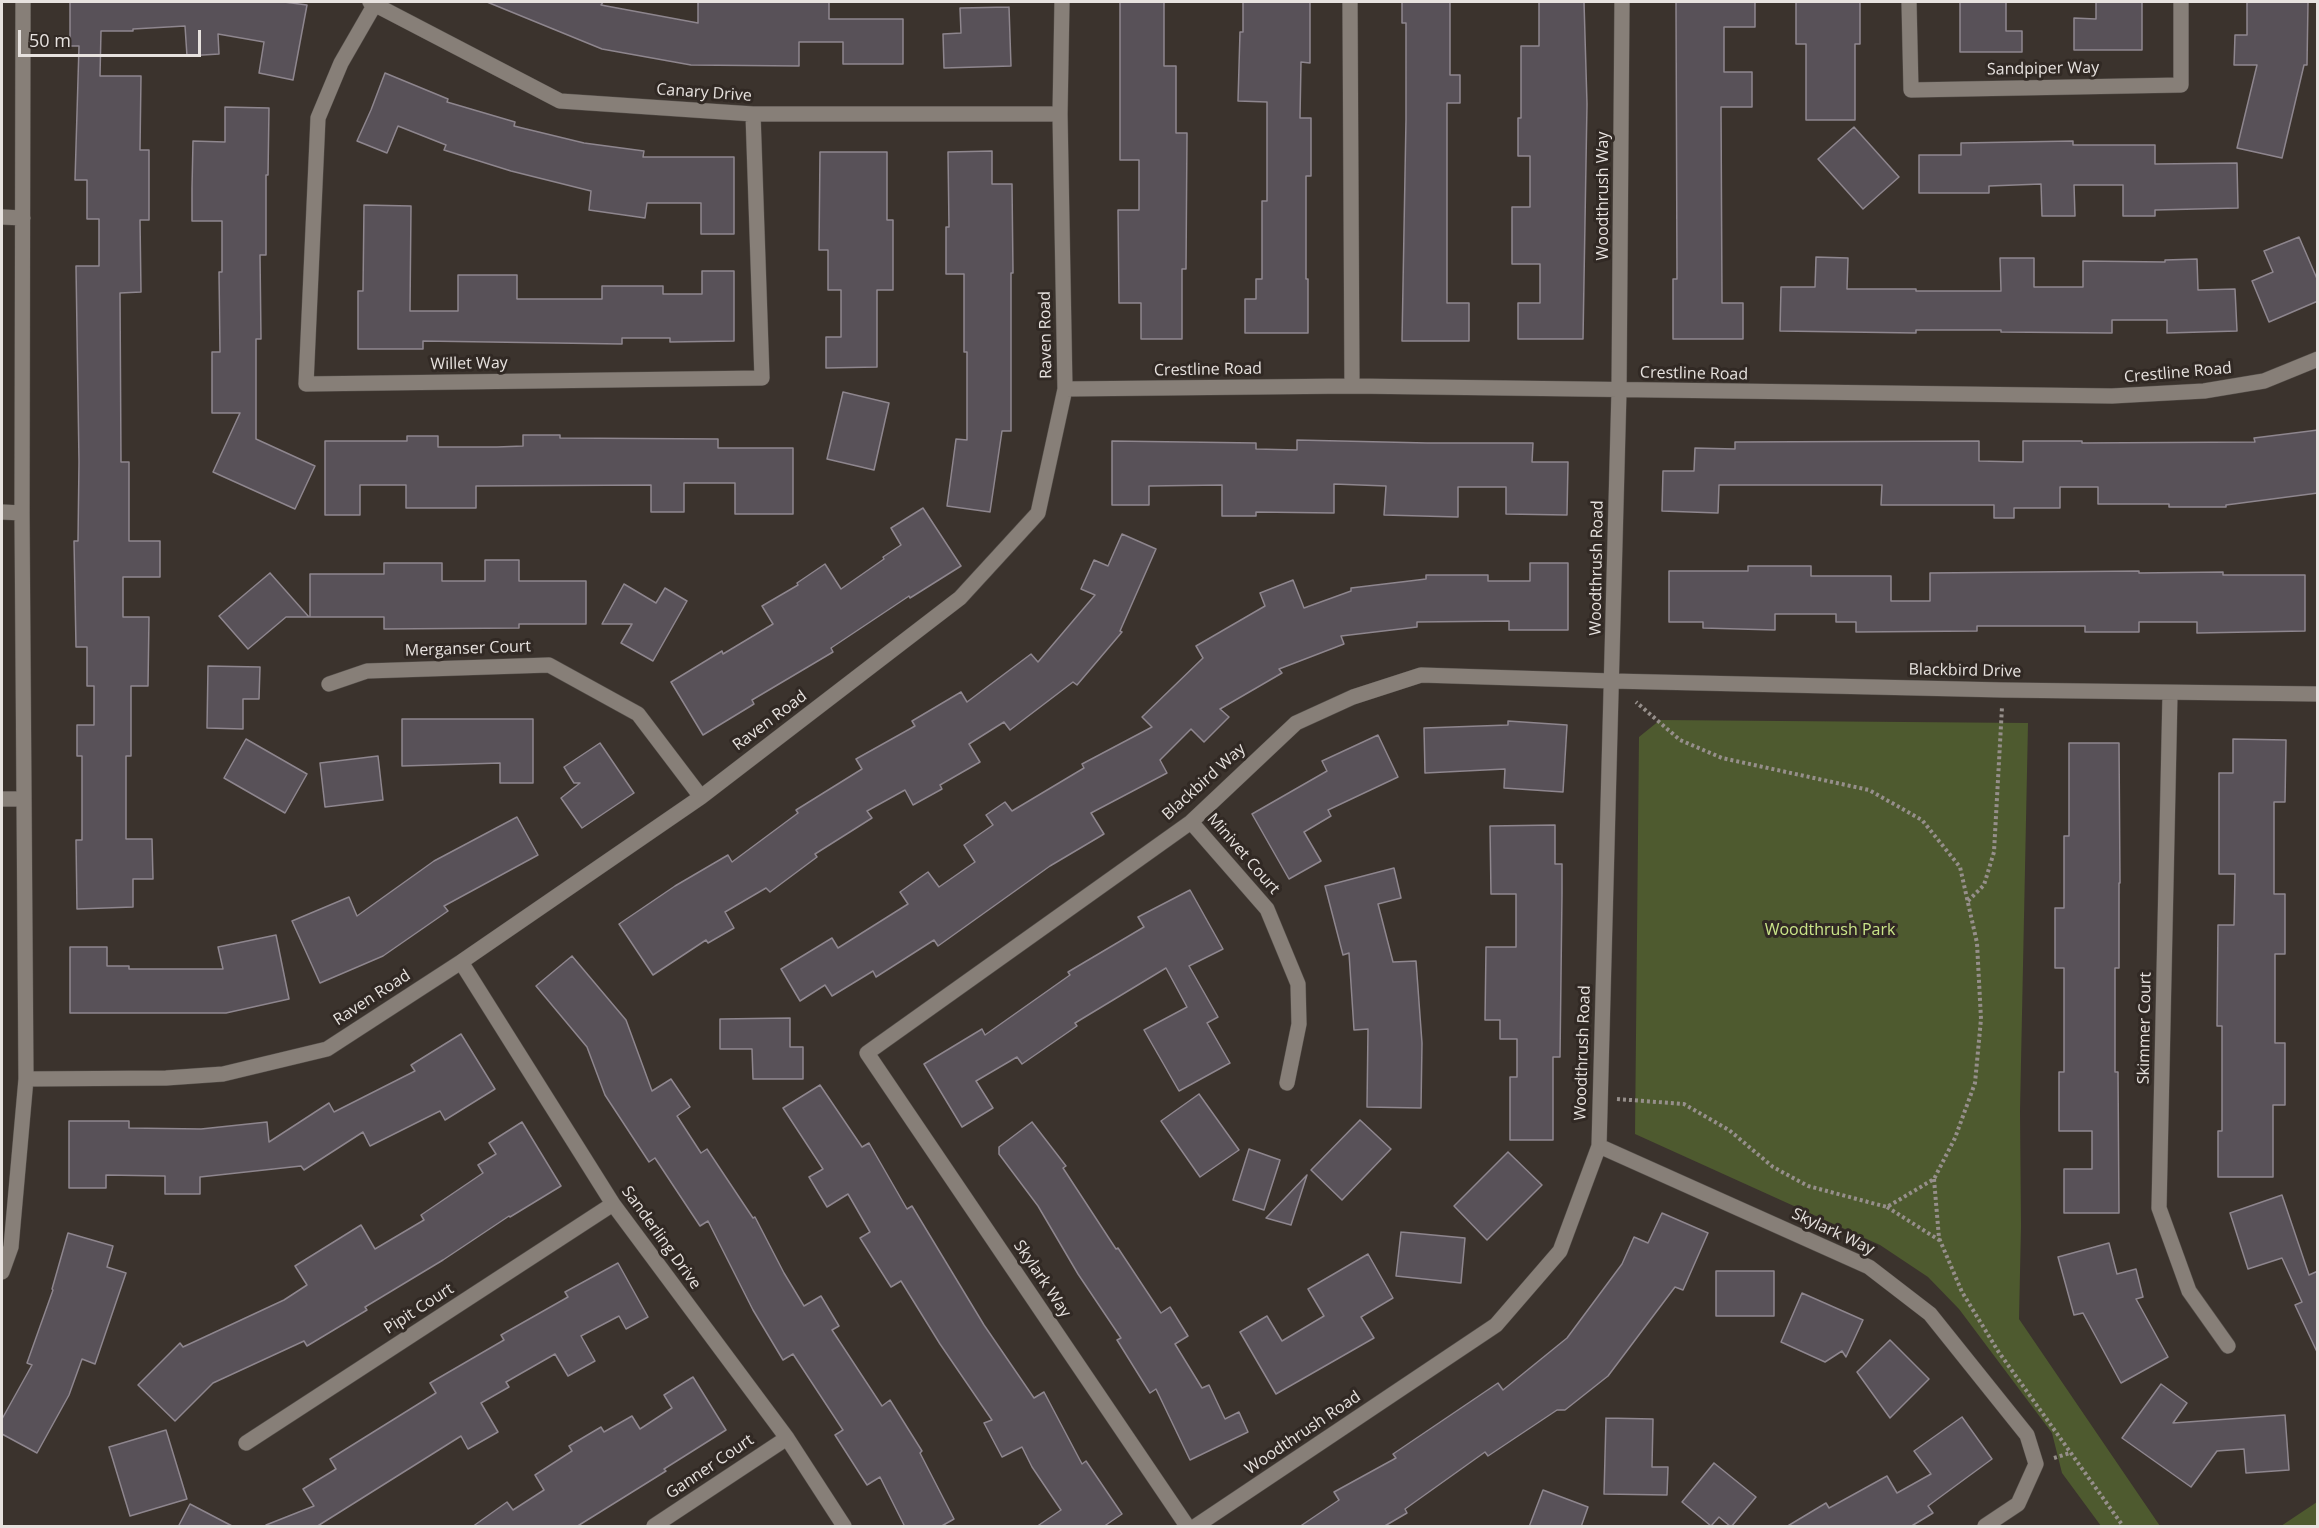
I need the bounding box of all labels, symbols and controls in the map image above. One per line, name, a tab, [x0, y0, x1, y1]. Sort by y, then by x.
scale bar	[21, 18, 204, 56]
text: 50 m	[29, 28, 71, 52]
street label: Sandpiper Way	[1987, 58, 2099, 80]
street label: Canary Drive	[656, 80, 752, 106]
street label: Woodthrush Way	[1593, 132, 1613, 260]
street label: Raven Road	[1036, 291, 1056, 379]
street label: Willet Way	[430, 354, 508, 374]
street label: Crestline Road	[1154, 359, 1262, 381]
street label: Crestline Road	[2123, 359, 2233, 387]
street label: Crestline Road	[1640, 363, 1748, 385]
street label: Woodthrush Road	[1586, 500, 1608, 636]
street label: Merganser Court	[405, 637, 531, 661]
street label: Blackbird Drive	[1908, 660, 2022, 682]
street label: Raven Road	[729, 687, 811, 755]
street label: Blackbird Way	[1158, 740, 1250, 824]
street label: Minivet Court	[1203, 810, 1283, 898]
park label: Woodthrush Park	[1765, 920, 1895, 940]
street label: Raven Road	[330, 966, 414, 1030]
street label: Skimmer Court	[2134, 972, 2156, 1084]
street label: Woodthrush Road	[1571, 985, 1595, 1121]
street label: Sanderling Drive	[617, 1183, 705, 1293]
street label: Skylark Way	[1789, 1205, 1877, 1259]
street label: Skylark Way	[1009, 1237, 1075, 1321]
street label: Pipit Court	[381, 1279, 457, 1339]
street label: Woodthrush Road	[1241, 1387, 1365, 1479]
street label: Ganner Court	[663, 1431, 757, 1503]

